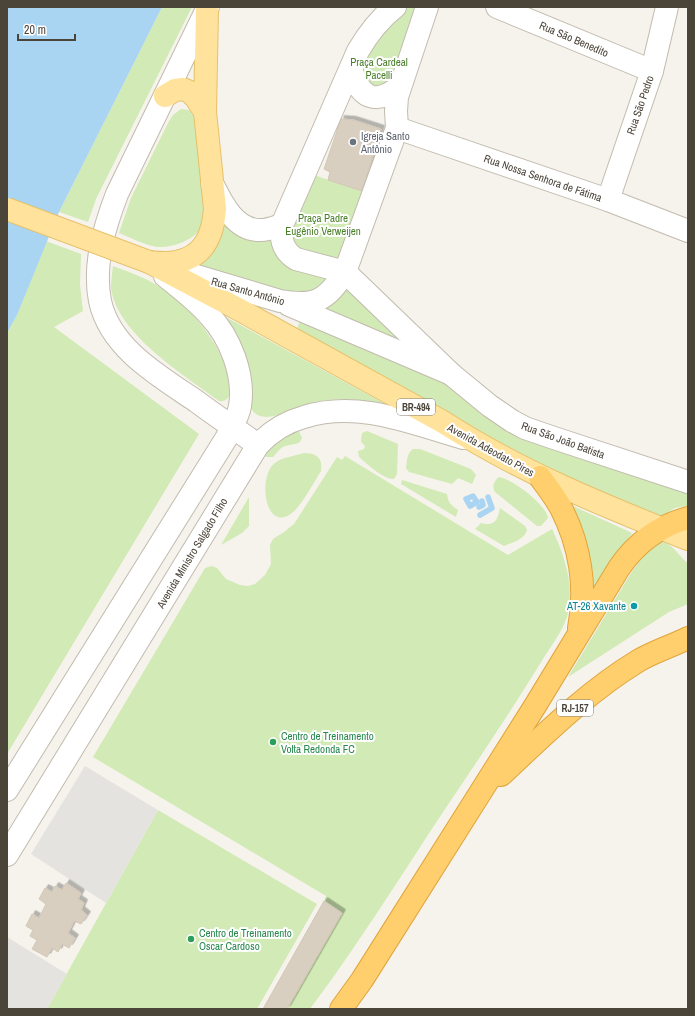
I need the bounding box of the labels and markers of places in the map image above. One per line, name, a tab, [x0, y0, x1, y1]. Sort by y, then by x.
place label: Igreja Santo Antônio	[360, 129, 410, 156]
marker: Igreja Santo Antônio	[348, 137, 358, 147]
place label: AT-26 Xavante	[566, 599, 626, 613]
marker: AT-26 Xavante	[629, 601, 639, 611]
place label: Centro de Treinamento Volta Redonda FC	[281, 729, 374, 756]
marker: Centro de Treinamento Volta Redonda FC	[268, 737, 278, 747]
place label: Centro de Treinamento Oscar Cardoso	[199, 926, 292, 953]
marker: Centro de Treinamento Oscar Cardoso	[186, 934, 196, 944]

